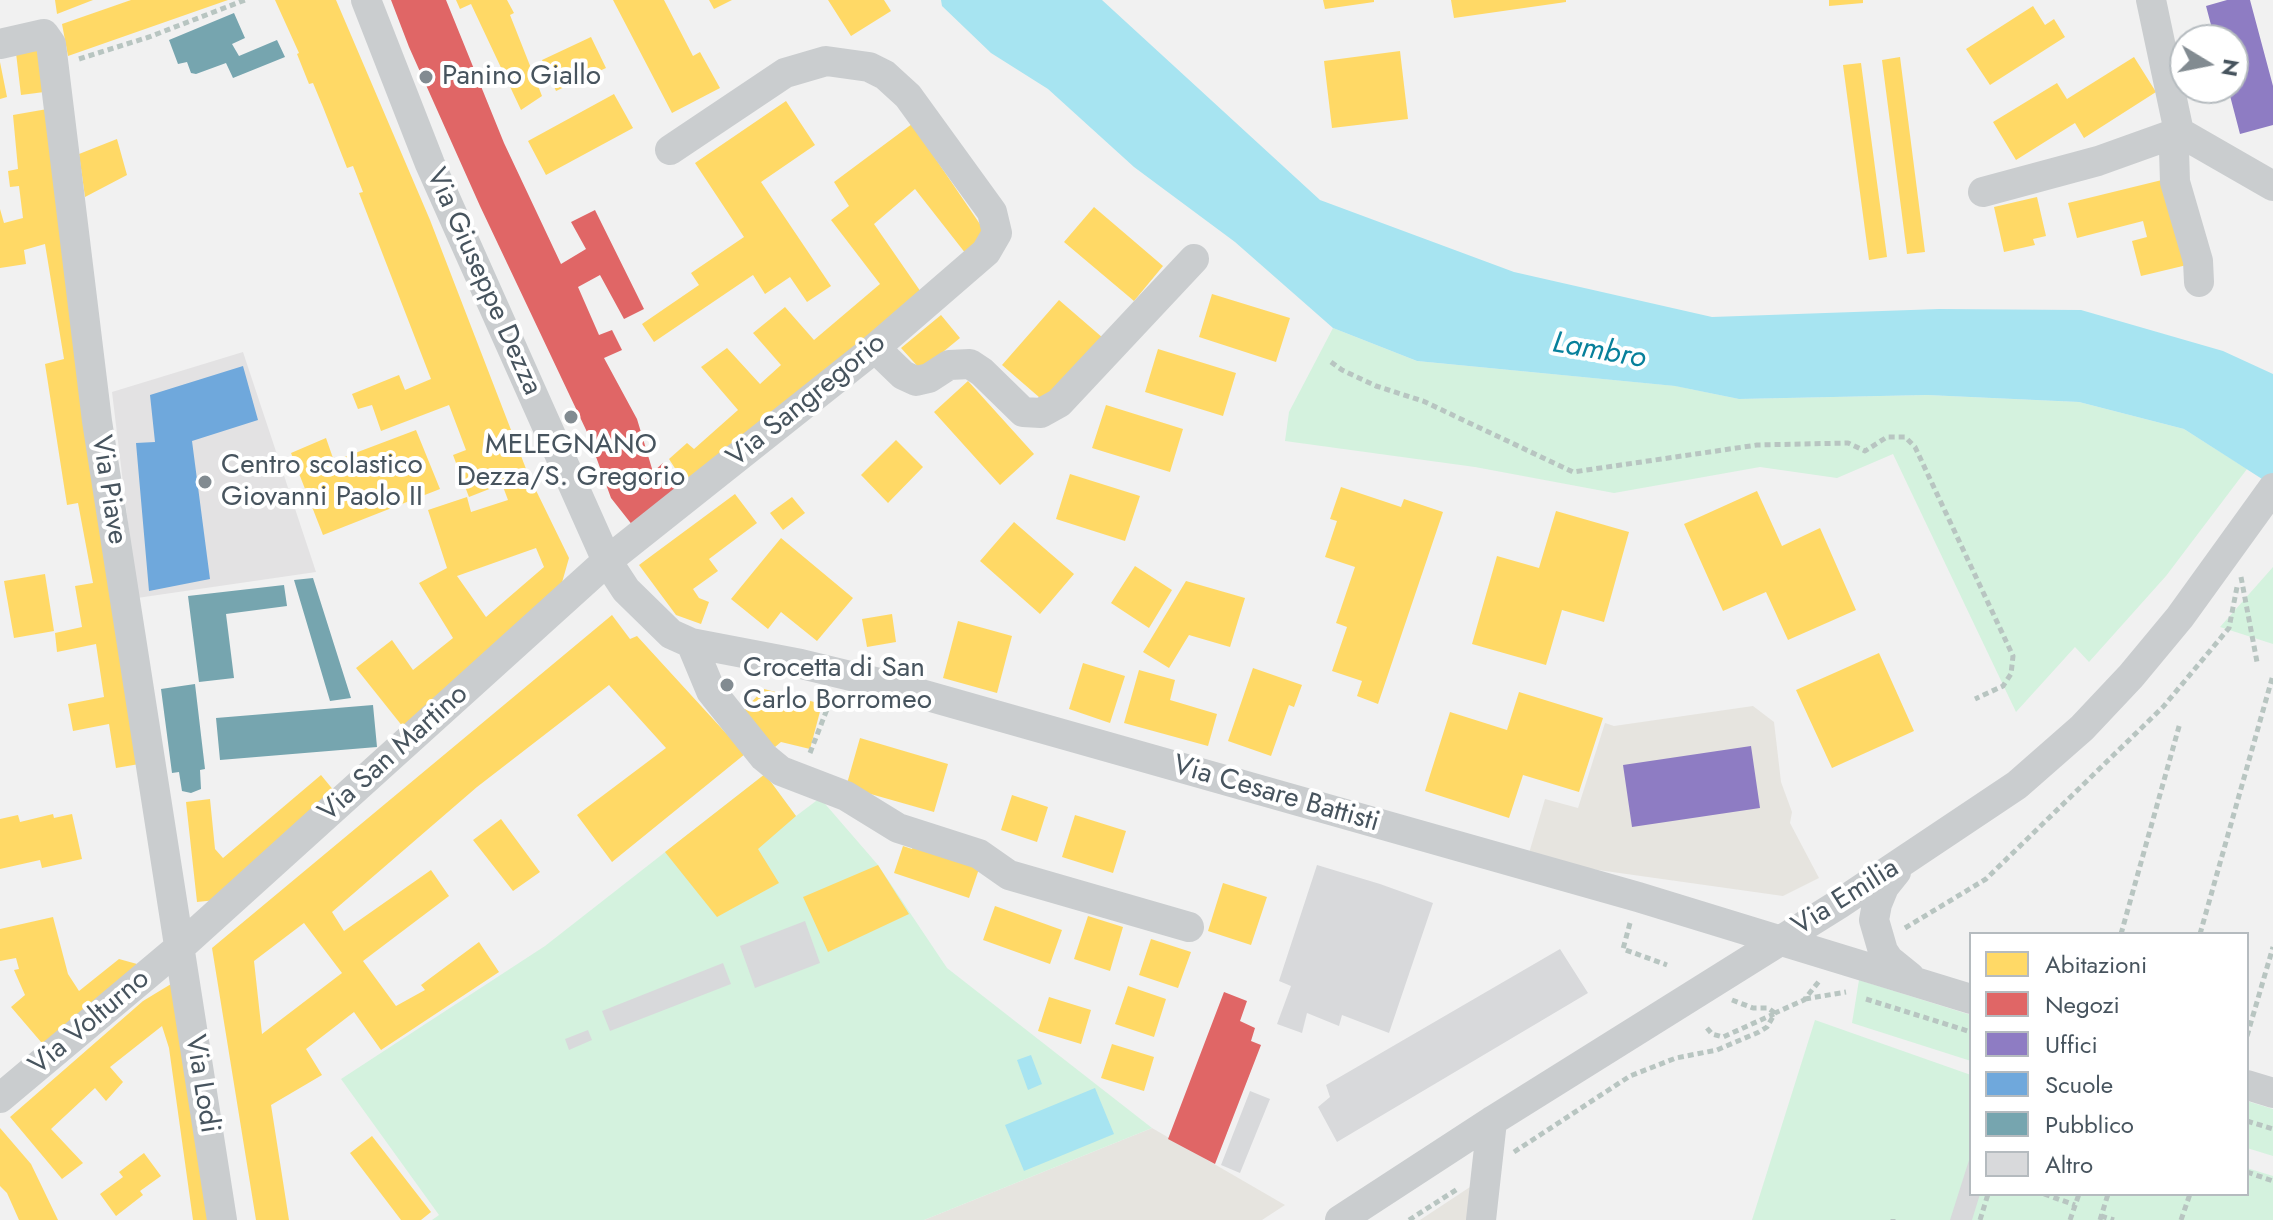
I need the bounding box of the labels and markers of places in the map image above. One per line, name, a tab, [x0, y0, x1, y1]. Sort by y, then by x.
place label: Panino Giallo	[442, 60, 601, 94]
marker: Panino Giallo	[417, 68, 435, 86]
marker: MELEGNANO Dezza/S. Gregorio	[562, 408, 580, 426]
place label: MELEGNANO Dezza/S. Gregorio	[457, 429, 685, 495]
place label: Centro scolastico Giovanni Paolo II	[221, 449, 423, 515]
marker: Centro scolastico Giovanni Paolo II	[196, 473, 214, 491]
place label: Crocetta di San Carlo Borromeo	[743, 652, 932, 718]
marker: Crocetta di San Carlo Borromeo	[718, 676, 736, 694]

